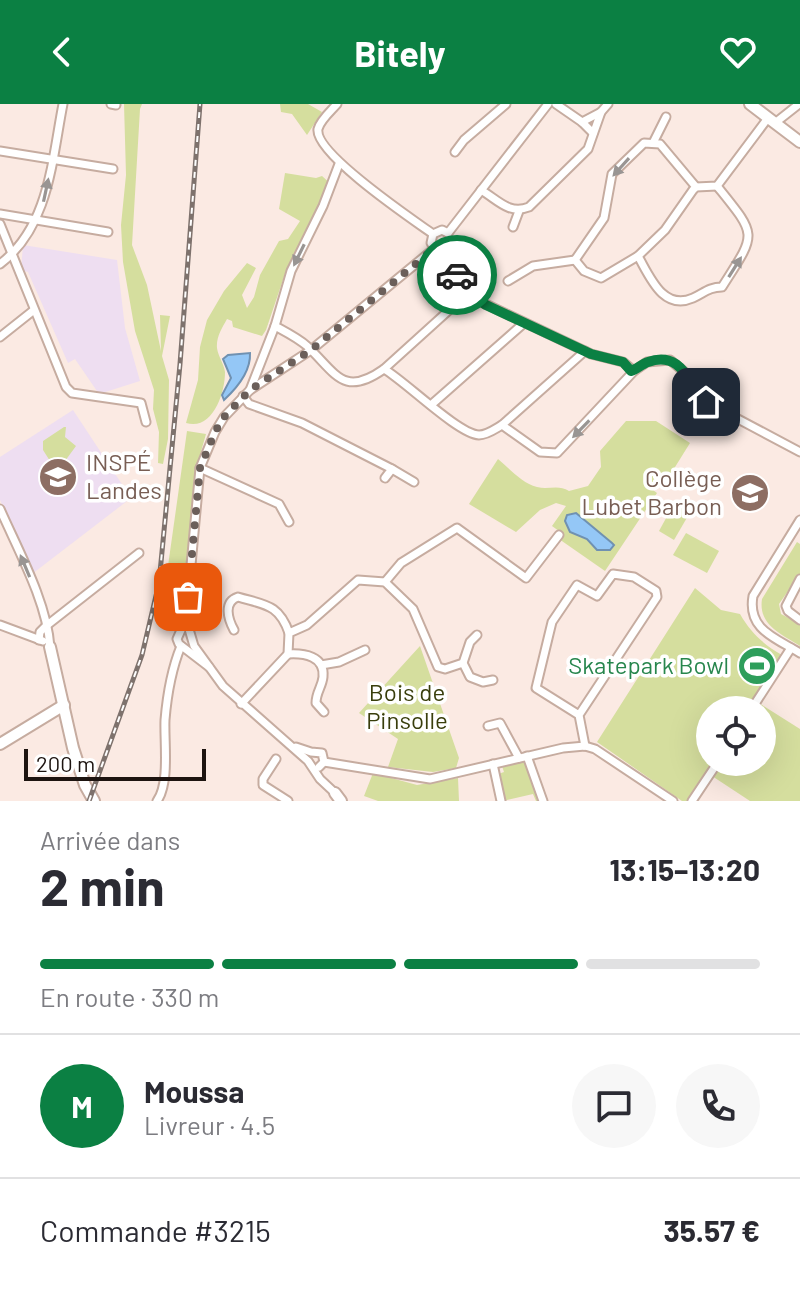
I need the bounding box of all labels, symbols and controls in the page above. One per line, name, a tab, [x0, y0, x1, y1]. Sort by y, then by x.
icon: back	[40, 30, 84, 74]
icon: heart	[716, 30, 760, 74]
text: Bitely	[354, 31, 446, 74]
one-way arrow	[613, 156, 630, 176]
one-way arrow	[40, 177, 53, 202]
courier	[417, 235, 497, 315]
one-way arrow	[292, 243, 306, 267]
icon: car	[435, 253, 479, 297]
one-way arrow	[728, 256, 742, 278]
pin	[672, 368, 740, 436]
icon: home	[684, 380, 728, 424]
one-way arrow	[572, 419, 591, 438]
place label: INSPÉ Landes	[86, 447, 162, 504]
school or university icon: INSPÉ Landes	[37, 456, 79, 498]
place label: Collège Lubet Barbon	[582, 463, 722, 520]
school or university icon: Collège Lubet Barbon	[729, 472, 771, 514]
one-way arrow	[19, 555, 32, 578]
pin	[154, 563, 222, 631]
icon: bag	[166, 575, 210, 619]
sports icon: Skatepark Bowl	[736, 645, 778, 687]
place label: Skatepark Bowl	[568, 650, 729, 679]
park label: Bois de Pinsolle	[366, 677, 448, 734]
map controls	[696, 696, 776, 776]
button: locate	[696, 696, 776, 776]
scale bar	[24, 745, 206, 781]
text: 200 m	[36, 750, 95, 776]
text: Arrivée dans	[40, 824, 180, 855]
text: 13:15–13:20	[610, 851, 760, 887]
text: 2 min	[40, 854, 165, 916]
text: En route · 330 m	[40, 981, 219, 1012]
button: chat	[572, 1064, 656, 1148]
button: phone	[676, 1064, 760, 1148]
text: Moussa	[144, 1073, 244, 1109]
text: M	[71, 1088, 93, 1124]
text: Livreur · 4.5	[144, 1109, 275, 1140]
text: Commande #3215	[40, 1212, 271, 1248]
text: 35.57 €	[663, 1212, 760, 1248]

